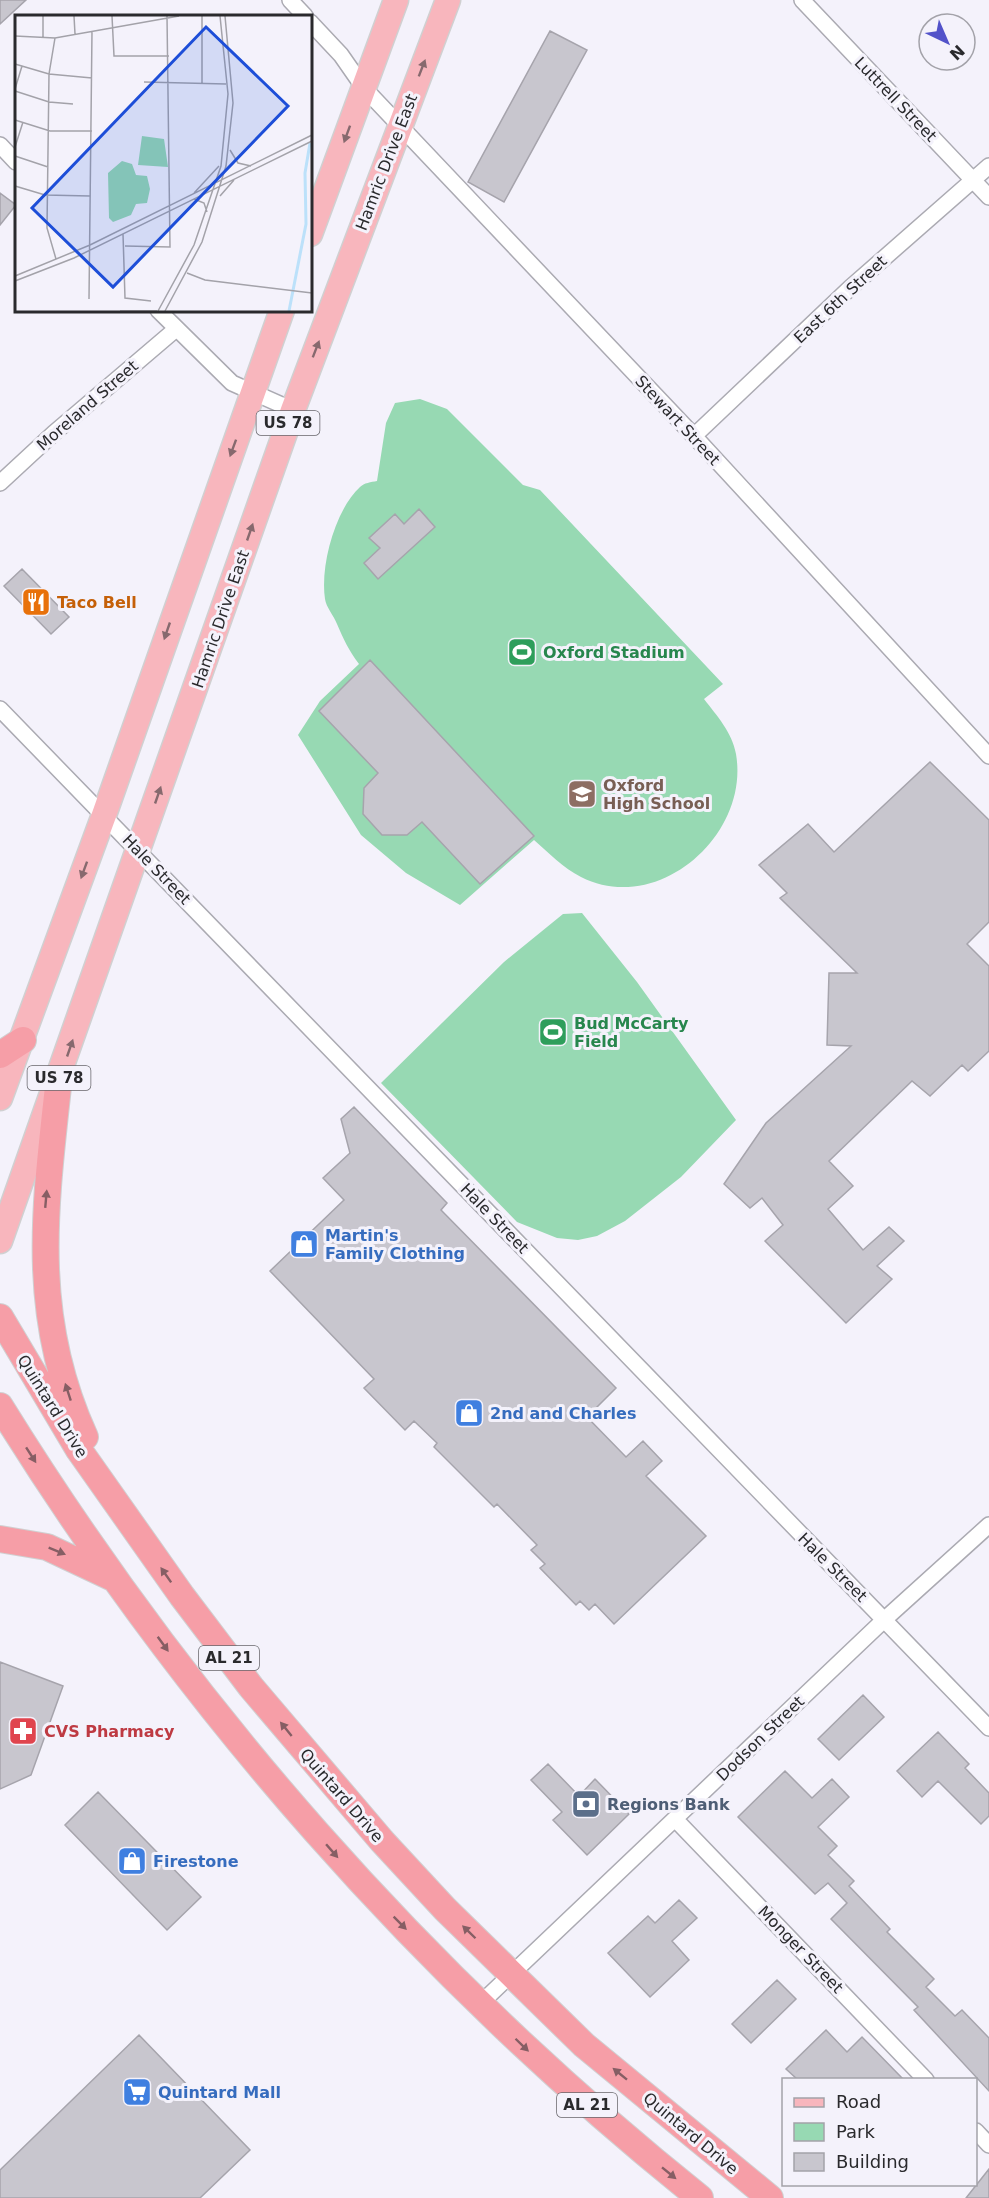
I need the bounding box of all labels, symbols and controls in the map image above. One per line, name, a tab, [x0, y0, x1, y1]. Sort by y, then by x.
north arrow	[917, 12, 977, 72]
inset map	[15, 15, 312, 312]
text: N	[946, 41, 968, 64]
street label: Luttrell Street	[851, 53, 941, 146]
one-way arrow	[418, 59, 427, 77]
street label: Hamric Drive East	[352, 91, 421, 233]
one-way arrow	[342, 125, 352, 143]
street label: East 6th Street	[790, 252, 891, 347]
one-way arrow	[311, 339, 321, 357]
street label: Moreland Street	[33, 356, 142, 455]
street label: Stewart Street	[631, 372, 724, 469]
road number: US 78	[256, 411, 320, 435]
one-way arrow	[227, 439, 237, 457]
one-way arrow	[246, 523, 256, 541]
street label: Hamric Drive East	[188, 548, 253, 691]
restaurant icon: Taco Bell	[20, 586, 52, 618]
place label: Taco Bell	[57, 593, 137, 612]
one-way arrow	[162, 622, 172, 640]
sports icon: Oxford Stadium	[506, 636, 538, 668]
place label: Oxford Stadium	[543, 643, 685, 662]
place label: Oxford High School	[603, 776, 710, 813]
school or university icon: Oxford High School	[566, 778, 598, 810]
one-way arrow	[154, 786, 164, 804]
street label: Hale Street	[119, 830, 195, 908]
one-way arrow	[79, 861, 89, 879]
place label: Bud McCarty Field	[574, 1014, 689, 1051]
sports icon: Bud McCarty Field	[537, 1016, 569, 1048]
one-way arrow	[65, 1039, 75, 1057]
road number: US 78	[28, 1066, 90, 1090]
street label: Hale Street	[457, 1179, 533, 1257]
one-way arrow	[41, 1190, 51, 1209]
place label: Martin's Family Clothing	[325, 1226, 465, 1263]
shop icon: Martin's Family Clothing	[288, 1228, 320, 1260]
street label: Quintard Drive	[13, 1351, 92, 1461]
one-way arrow	[62, 1383, 72, 1401]
shop icon: 2nd and Charles	[453, 1397, 485, 1429]
place label: 2nd and Charles	[490, 1404, 636, 1423]
one-way arrow	[25, 1447, 37, 1463]
street label: Hale Street	[794, 1529, 871, 1606]
one-way arrow	[48, 1547, 66, 1556]
one-way arrow	[160, 1567, 172, 1583]
one-way arrow	[157, 1636, 168, 1652]
road number: AL 21	[199, 1646, 259, 1670]
street label: Dodson Street	[713, 1692, 808, 1785]
pharmacy icon: CVS Pharmacy	[7, 1715, 39, 1747]
place label: CVS Pharmacy	[44, 1722, 175, 1741]
one-way arrow	[280, 1722, 293, 1737]
street label: Quintard Drive	[296, 1745, 387, 1846]
bank icon: Regions Bank	[570, 1788, 602, 1820]
place label: Regions Bank	[607, 1795, 730, 1814]
one-way arrow	[325, 1843, 338, 1859]
shop icon: Firestone	[116, 1845, 148, 1877]
place label: Firestone	[153, 1852, 239, 1871]
street label: Monger Street	[754, 1902, 847, 1997]
one-way arrow	[392, 1916, 406, 1930]
one-way arrow	[463, 1926, 477, 1940]
one-way arrow	[514, 2038, 529, 2052]
one-way arrow	[612, 2068, 628, 2081]
supermarket icon: Quintard Mall	[121, 2076, 153, 2108]
legend	[782, 2078, 977, 2186]
place label: Quintard Mall	[158, 2083, 281, 2102]
street label: Quintard Drive	[640, 2088, 742, 2178]
text: Road	[836, 2091, 881, 2112]
road number: AL 21	[557, 2093, 617, 2117]
text: Park	[836, 2121, 875, 2142]
text: Building	[836, 2151, 909, 2172]
one-way arrow	[661, 2166, 677, 2179]

